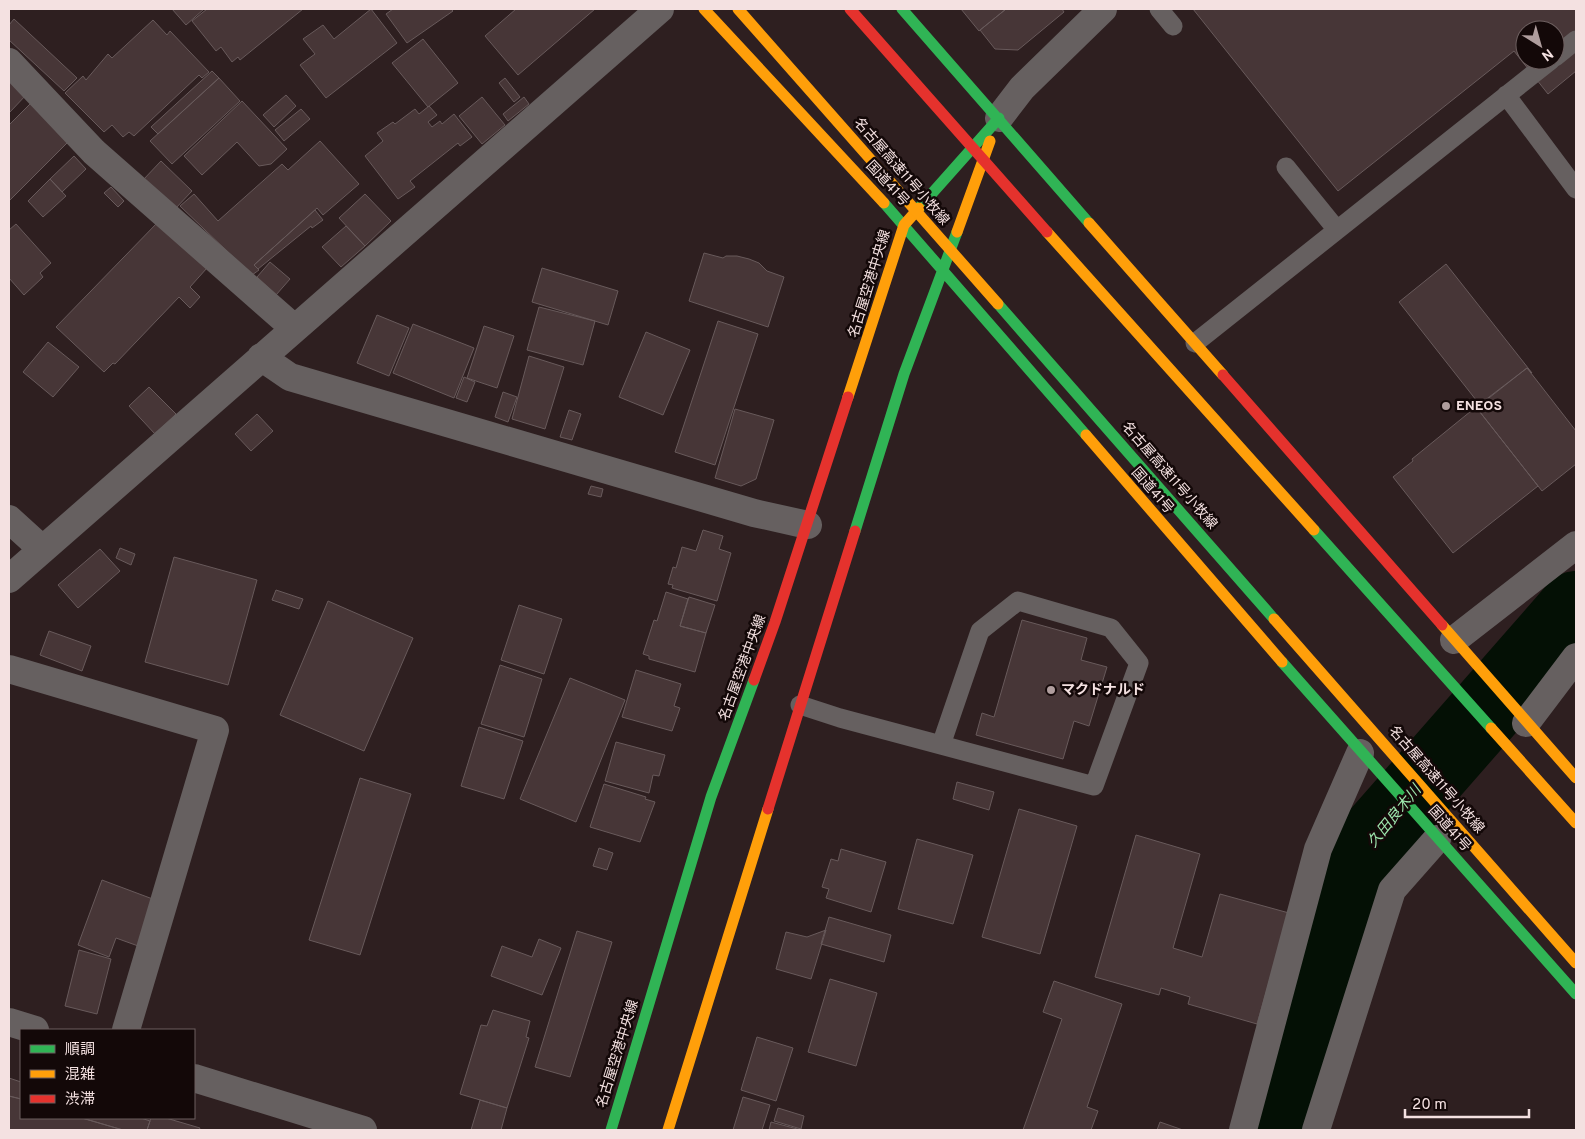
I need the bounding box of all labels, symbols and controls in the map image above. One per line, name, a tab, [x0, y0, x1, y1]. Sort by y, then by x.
north arrow	[1515, 20, 1565, 70]
text: N	[1538, 44, 1556, 64]
street label: 名古屋高速11号小牧線	[850, 114, 953, 229]
street label: 国道41号	[862, 158, 912, 210]
street label: 名古屋空港中央線	[845, 228, 895, 340]
place label: ENEOS	[1456, 398, 1502, 415]
marker: ENEOS	[1440, 400, 1452, 412]
street label: 名古屋高速11号小牧線	[1118, 418, 1221, 533]
street label: 国道41号	[1127, 464, 1177, 518]
street label: 名古屋空港中央線	[716, 612, 770, 724]
place label: マクドナルド	[1061, 682, 1145, 699]
marker: マクドナルド	[1045, 684, 1057, 696]
street label: 名古屋高速11号小牧線	[1385, 722, 1488, 837]
water label: 久田良木川	[1364, 780, 1427, 852]
street label: 国道41号	[1424, 803, 1474, 855]
street label: 名古屋空港中央線	[593, 998, 643, 1110]
legend	[20, 1029, 195, 1119]
text: 順調	[65, 1041, 95, 1060]
text: 混雑	[65, 1066, 95, 1085]
scale bar	[1405, 1086, 1529, 1118]
text: 渋滞	[65, 1091, 95, 1110]
text: 20 m	[1412, 1096, 1447, 1115]

